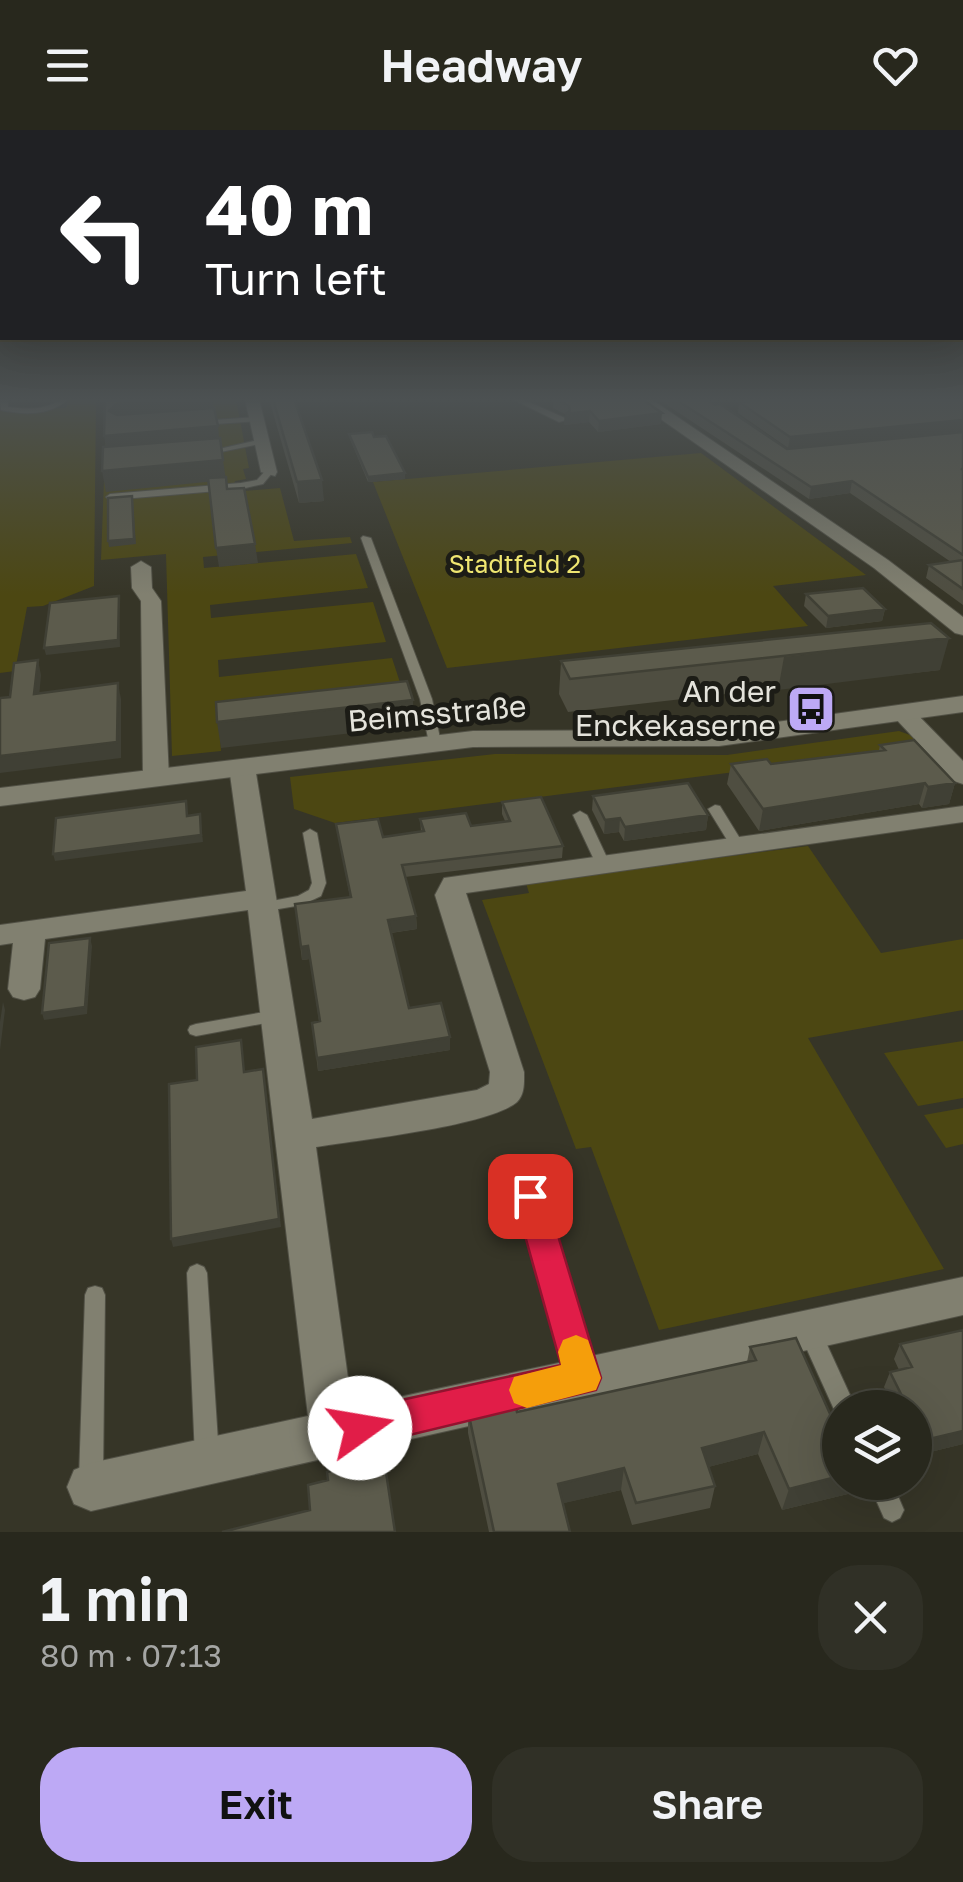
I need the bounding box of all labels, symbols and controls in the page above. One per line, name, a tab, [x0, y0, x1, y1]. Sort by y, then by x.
icon: menu	[40, 38, 95, 93]
text: Headway	[381, 38, 582, 92]
icon: heart	[868, 38, 923, 93]
text: 40 m	[205, 166, 373, 250]
icon: left	[40, 170, 170, 300]
text: Turn left	[205, 251, 387, 305]
park label: Stadtfeld 2	[449, 548, 581, 579]
place label: An der Enckekaserne	[575, 673, 776, 743]
bus stop icon: An der Enckekaserne	[785, 683, 837, 735]
street label: Beimsstraße	[346, 687, 528, 739]
pin	[488, 1154, 573, 1239]
icon: arrive	[503, 1169, 558, 1224]
position arrow	[308, 1376, 412, 1480]
map controls	[822, 1390, 932, 1500]
button: layers	[822, 1390, 932, 1500]
text: 1 min	[40, 1562, 190, 1634]
button: close	[818, 1565, 923, 1670]
text: 80 m · 07:13	[40, 1636, 222, 1674]
button: Exit	[40, 1747, 472, 1862]
button: Share	[492, 1747, 923, 1862]

